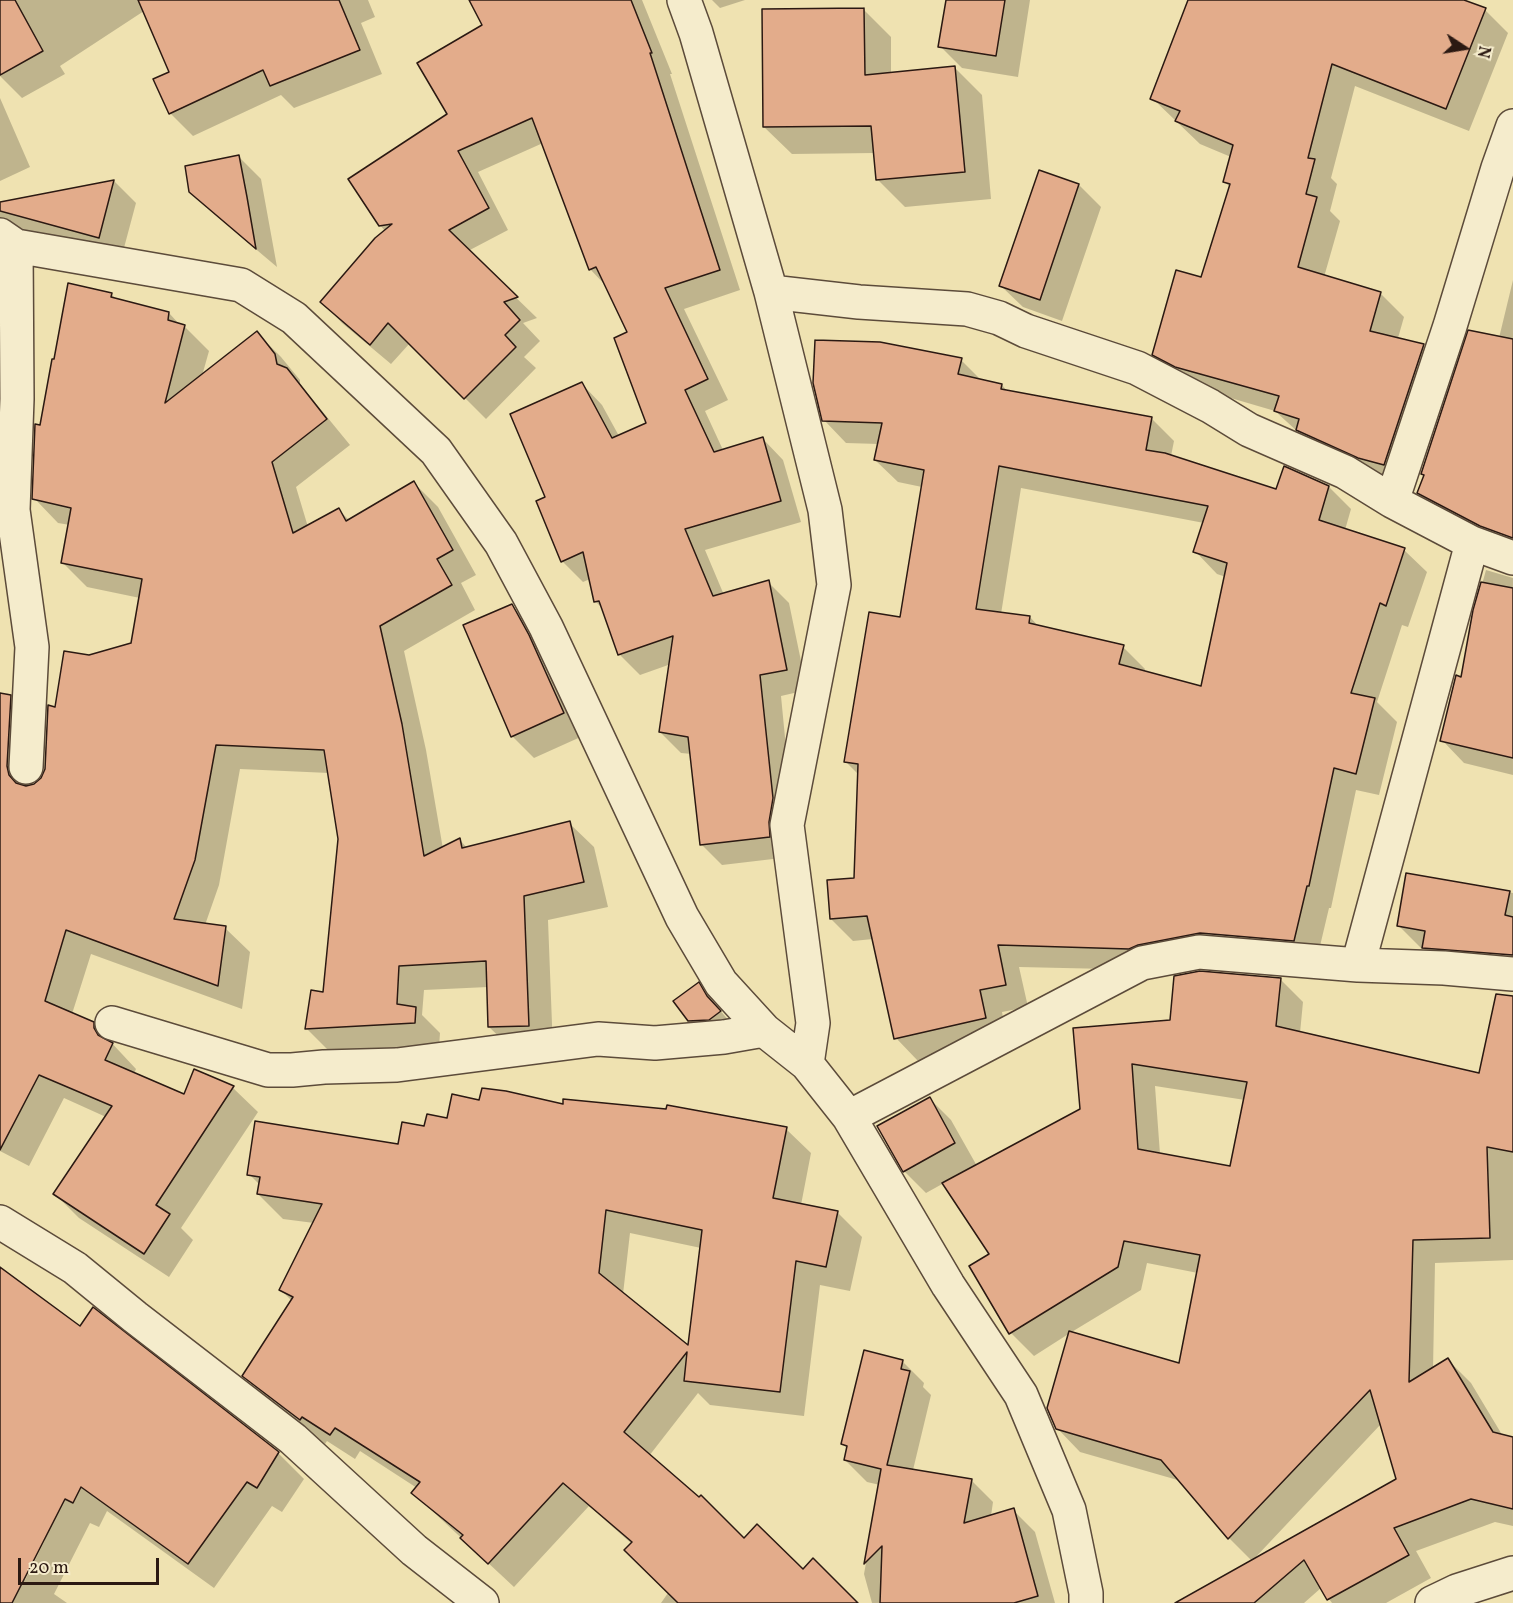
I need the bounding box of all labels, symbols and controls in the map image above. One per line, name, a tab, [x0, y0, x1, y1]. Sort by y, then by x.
north arrow	[1435, 18, 1495, 78]
text: N	[1471, 44, 1495, 60]
scale bar	[21, 1546, 162, 1584]
text: 20 m	[29, 1556, 69, 1581]

